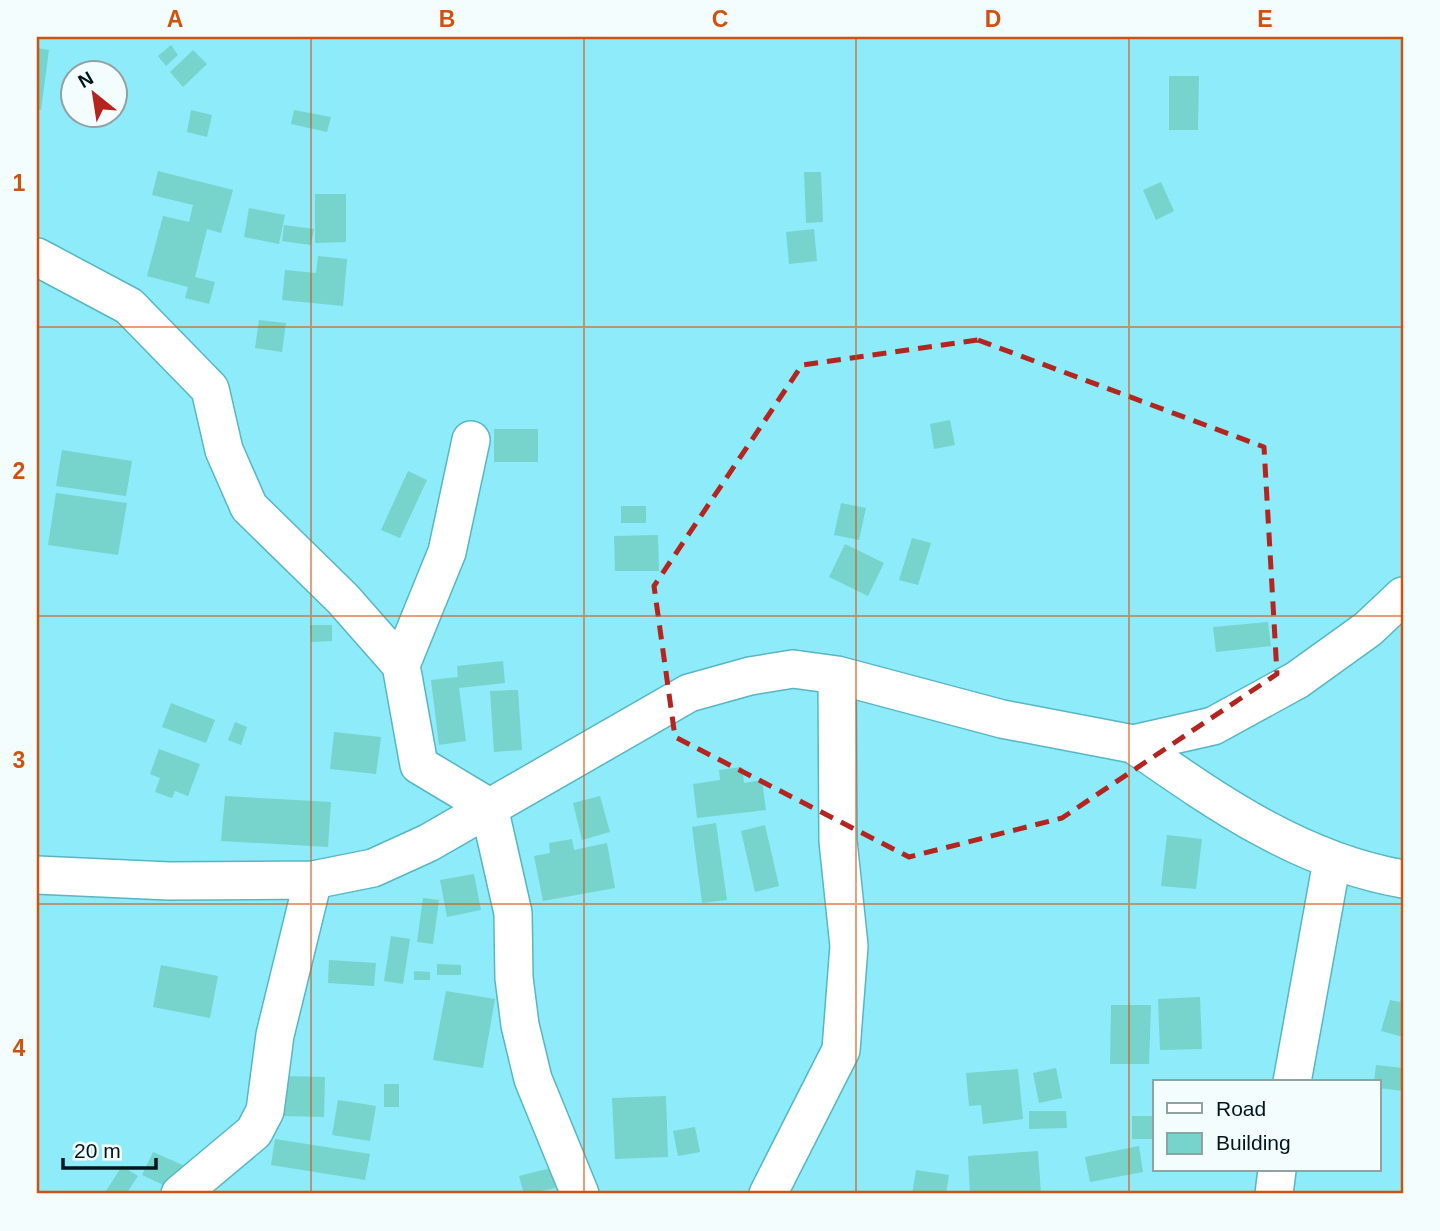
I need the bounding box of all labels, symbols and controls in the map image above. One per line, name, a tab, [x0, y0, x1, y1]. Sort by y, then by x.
text: A	[167, 6, 183, 32]
text: B	[439, 6, 455, 32]
text: C	[712, 6, 728, 32]
text: D	[985, 6, 1001, 32]
text: E	[1257, 6, 1273, 32]
north arrow	[60, 60, 130, 130]
text: N	[75, 67, 97, 92]
text: 1	[13, 170, 26, 196]
text: 2	[13, 458, 25, 484]
text: 3	[13, 747, 25, 773]
text: 4	[13, 1035, 26, 1061]
legend	[1153, 1080, 1380, 1172]
text: Road	[1216, 1097, 1266, 1120]
scale bar	[63, 1126, 156, 1170]
text: Building	[1216, 1131, 1291, 1154]
text: 20 m	[74, 1139, 121, 1162]

